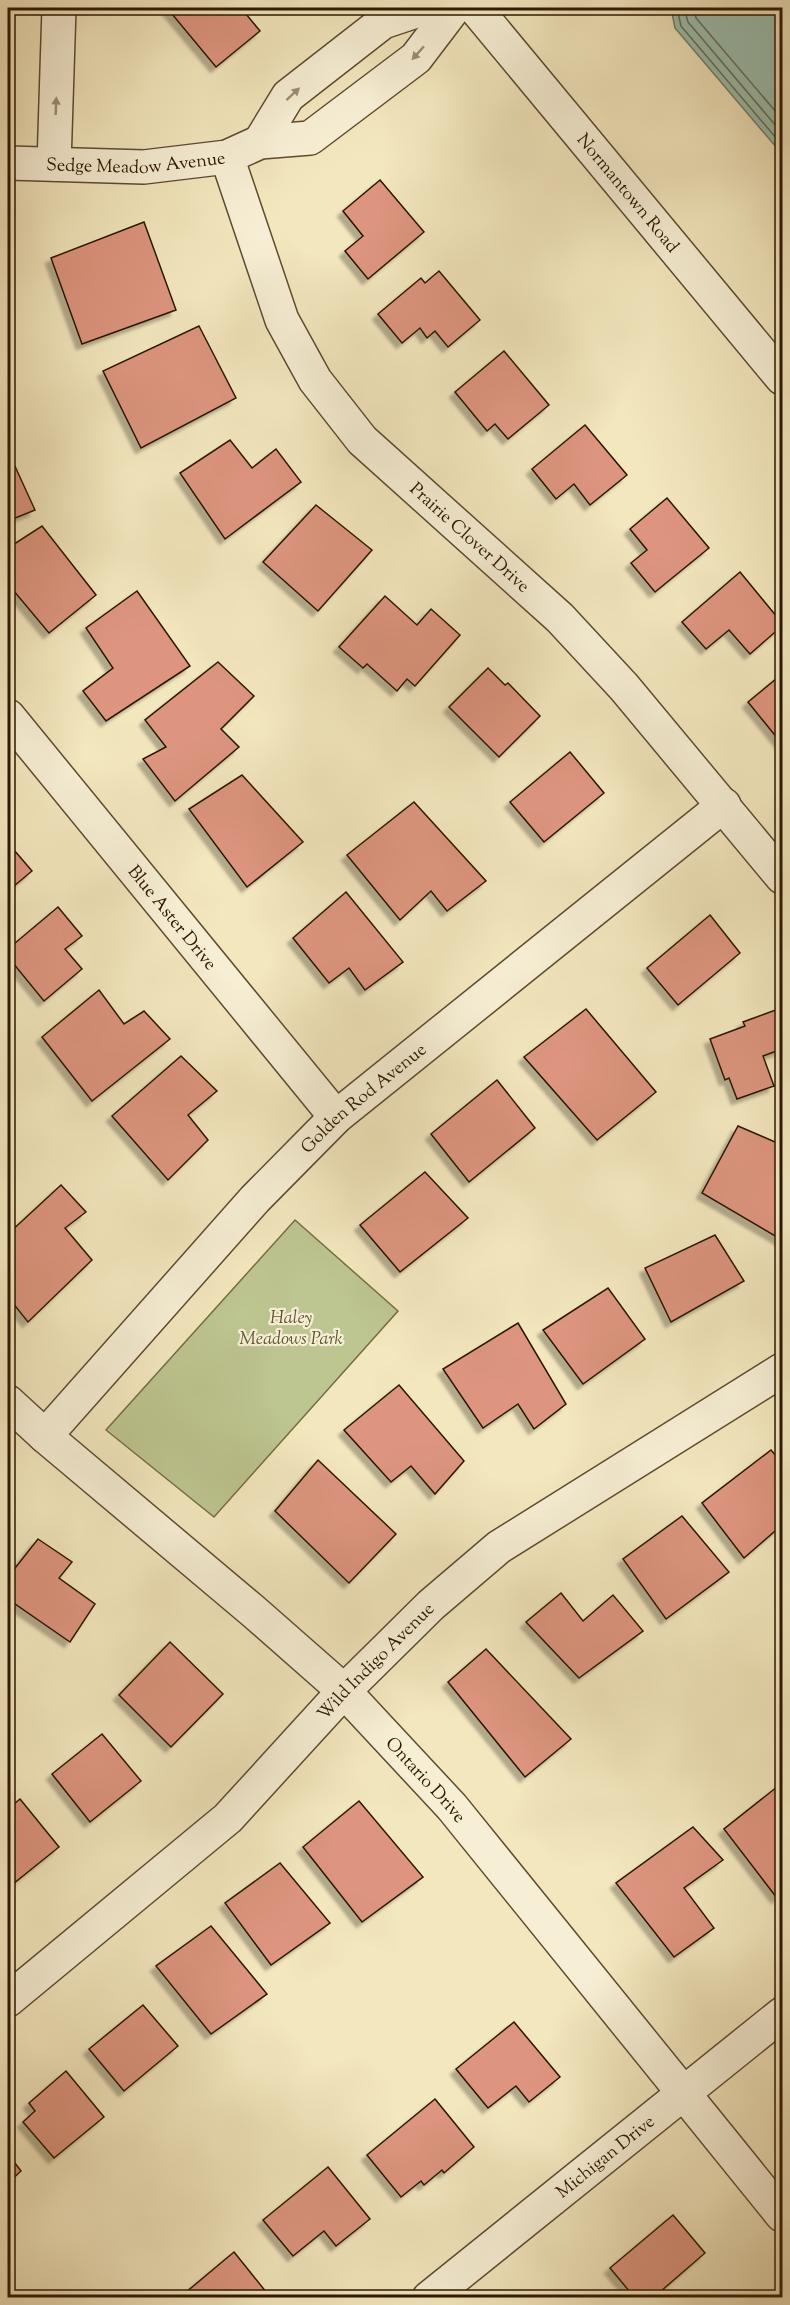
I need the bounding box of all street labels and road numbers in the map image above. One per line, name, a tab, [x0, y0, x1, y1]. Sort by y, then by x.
street label: Normantown Road	[569, 129, 684, 259]
street label: Sedge Meadow Avenue	[46, 146, 227, 182]
street label: Prairie Clover Drive	[403, 477, 535, 600]
street label: Blue Aster Drive	[120, 860, 222, 977]
street label: Golden Rod Avenue	[296, 1038, 433, 1160]
street label: Wild Indigo Avenue	[312, 1597, 441, 1727]
street label: Ontario Drive	[378, 1732, 471, 1829]
street label: Michigan Drive	[551, 2110, 661, 2206]

